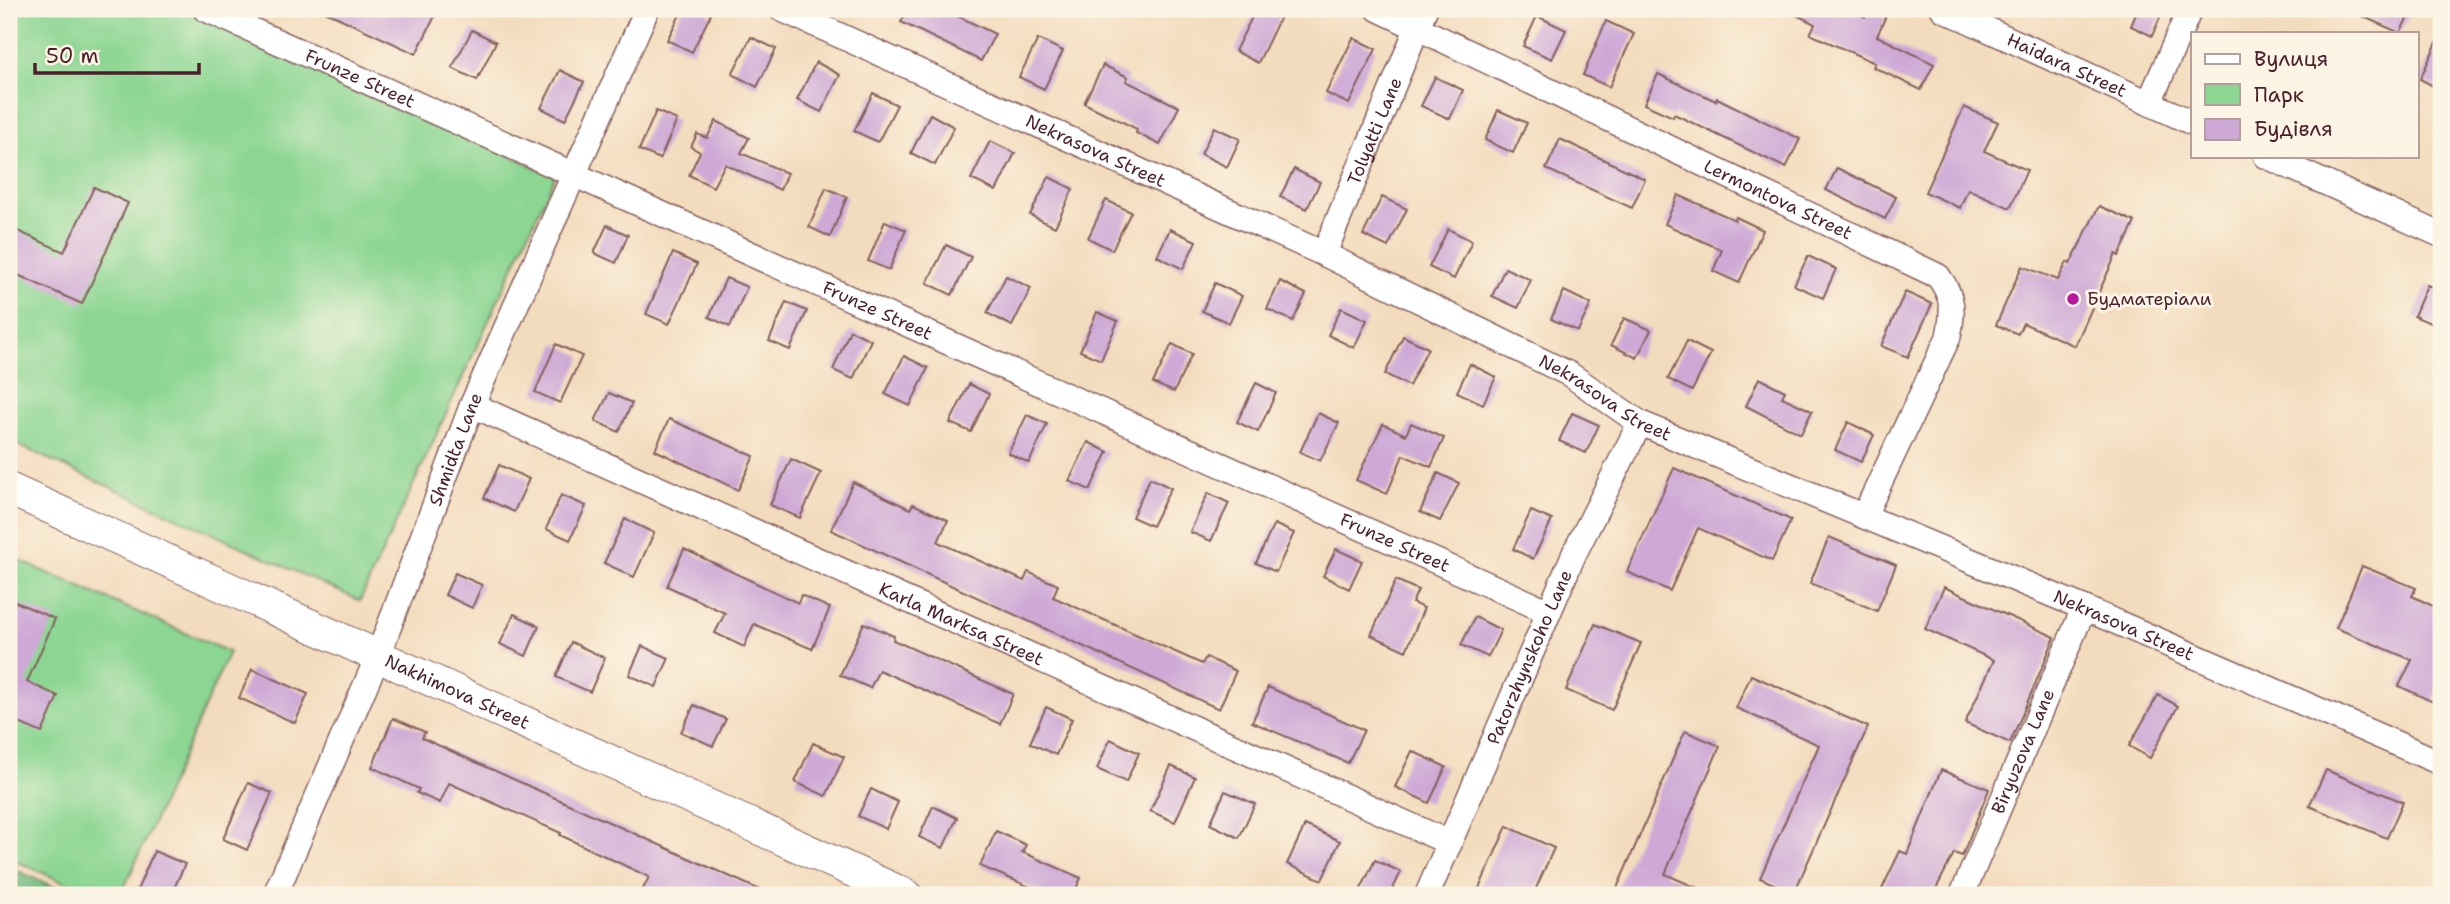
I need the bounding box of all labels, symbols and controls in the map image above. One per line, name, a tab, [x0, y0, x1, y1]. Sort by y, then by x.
street label: Haidara Street	[2003, 28, 2131, 103]
scale bar	[35, 32, 200, 76]
legend	[2191, 32, 2418, 158]
text: 50 m	[46, 42, 99, 70]
street label: Frunze Street	[301, 43, 419, 114]
text: Вулиця	[2254, 45, 2328, 73]
street label: Tolyatti Lane	[1342, 74, 1408, 188]
text: Парк	[2254, 81, 2304, 109]
street label: Nekrasova Street	[1022, 109, 1169, 193]
text: Будівля	[2254, 115, 2333, 143]
street label: Lermontova Street	[1700, 154, 1856, 245]
street label: Frunze Street	[819, 276, 936, 346]
place label: Будматеріали	[2087, 287, 2212, 311]
marker: Будматеріали	[2065, 291, 2081, 307]
street label: Nekrasova Street	[1535, 349, 1675, 447]
street label: Shmidta Lane	[423, 389, 488, 509]
street label: Frunze Street	[1336, 508, 1454, 578]
street label: Patorzhynskoho Lane	[1481, 566, 1578, 748]
street label: Karla Marksa Street	[875, 577, 1047, 671]
street label: Nekrasova Street	[2050, 585, 2198, 666]
street label: Nakhimova Street	[381, 649, 533, 735]
street label: Biryuzova Lane	[1986, 685, 2060, 818]

